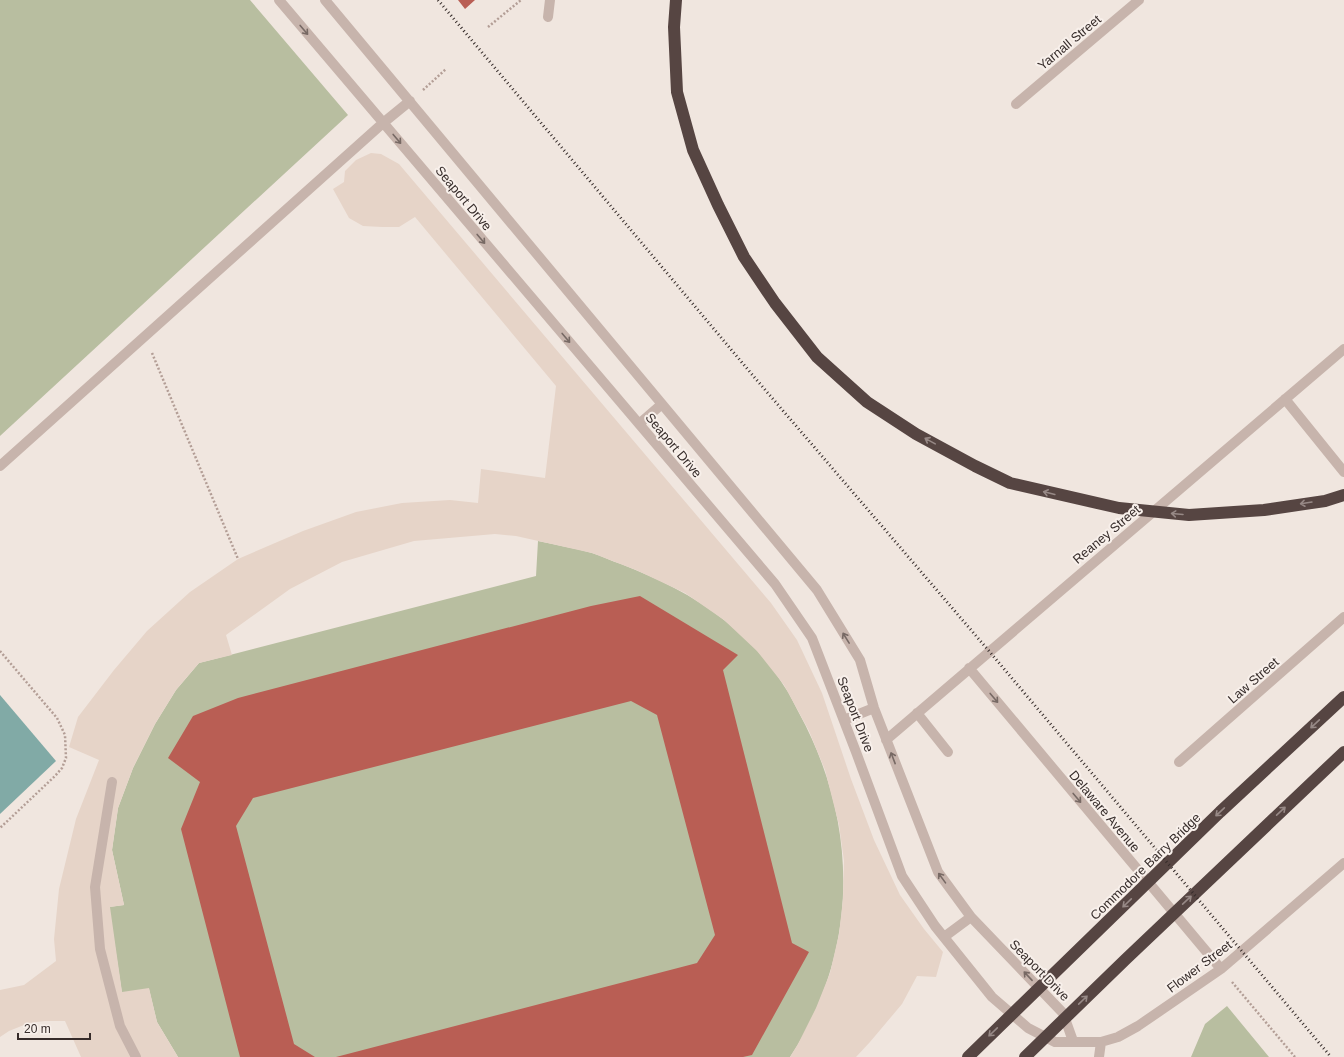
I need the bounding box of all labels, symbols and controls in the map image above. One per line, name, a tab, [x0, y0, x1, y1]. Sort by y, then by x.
street label: Yarnall Street	[1035, 11, 1104, 73]
one-way arrow	[299, 24, 308, 34]
one-way arrow	[393, 134, 402, 145]
street label: Seaport Drive	[432, 163, 495, 234]
one-way arrow	[477, 233, 486, 244]
one-way arrow	[561, 332, 570, 343]
street label: Seaport Drive	[642, 410, 705, 481]
one-way arrow	[924, 437, 936, 445]
one-way arrow	[1043, 488, 1056, 496]
one-way arrow	[1300, 500, 1313, 508]
street label: Reaney Street	[1070, 502, 1143, 567]
one-way arrow	[1171, 510, 1184, 517]
one-way arrow	[842, 632, 850, 644]
street label: Law Street	[1225, 654, 1282, 706]
street label: Seaport Drive	[834, 674, 877, 754]
one-way arrow	[989, 693, 998, 704]
one-way arrow	[1310, 719, 1320, 729]
one-way arrow	[889, 753, 897, 765]
street label: Delaware Avenue	[1066, 768, 1143, 855]
one-way arrow	[1073, 793, 1082, 803]
one-way arrow	[1276, 806, 1286, 816]
one-way arrow	[1215, 807, 1225, 817]
street label: Commodore Barry Bridge	[1087, 810, 1204, 923]
one-way arrow	[938, 873, 947, 884]
one-way arrow	[1182, 896, 1192, 905]
one-way arrow	[1122, 898, 1132, 908]
street label: Seaport Drive	[1007, 937, 1073, 1004]
street label: Flower Street	[1164, 937, 1235, 996]
one-way arrow	[1023, 971, 1033, 981]
one-way arrow	[1078, 995, 1088, 1005]
scale bar	[18, 1015, 90, 1041]
text: 20 m	[24, 1022, 51, 1036]
one-way arrow	[988, 1027, 998, 1037]

